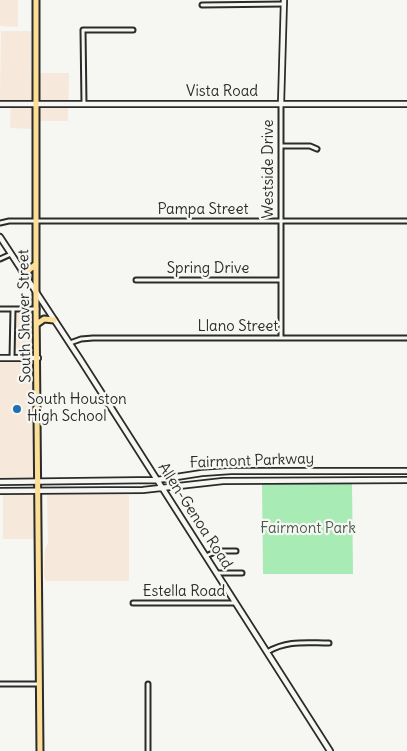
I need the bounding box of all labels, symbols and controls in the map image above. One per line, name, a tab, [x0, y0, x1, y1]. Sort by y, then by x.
street label: Vista Road	[186, 83, 258, 101]
street label: Westside Drive	[260, 119, 278, 219]
street label: Pampa Street	[157, 201, 249, 219]
street label: South Shaver Street	[15, 249, 35, 383]
street label: Spring Drive	[167, 260, 249, 278]
street label: Llano Street	[198, 318, 278, 336]
place label: South Houston High School	[27, 391, 127, 426]
marker: South Houston High School	[11, 403, 23, 415]
street label: Fairmont Parkway	[190, 450, 314, 472]
street label: Allen-Genoa Road	[154, 460, 236, 572]
park label: Fairmont Park	[260, 520, 356, 538]
street label: Estella Road	[143, 583, 225, 601]

